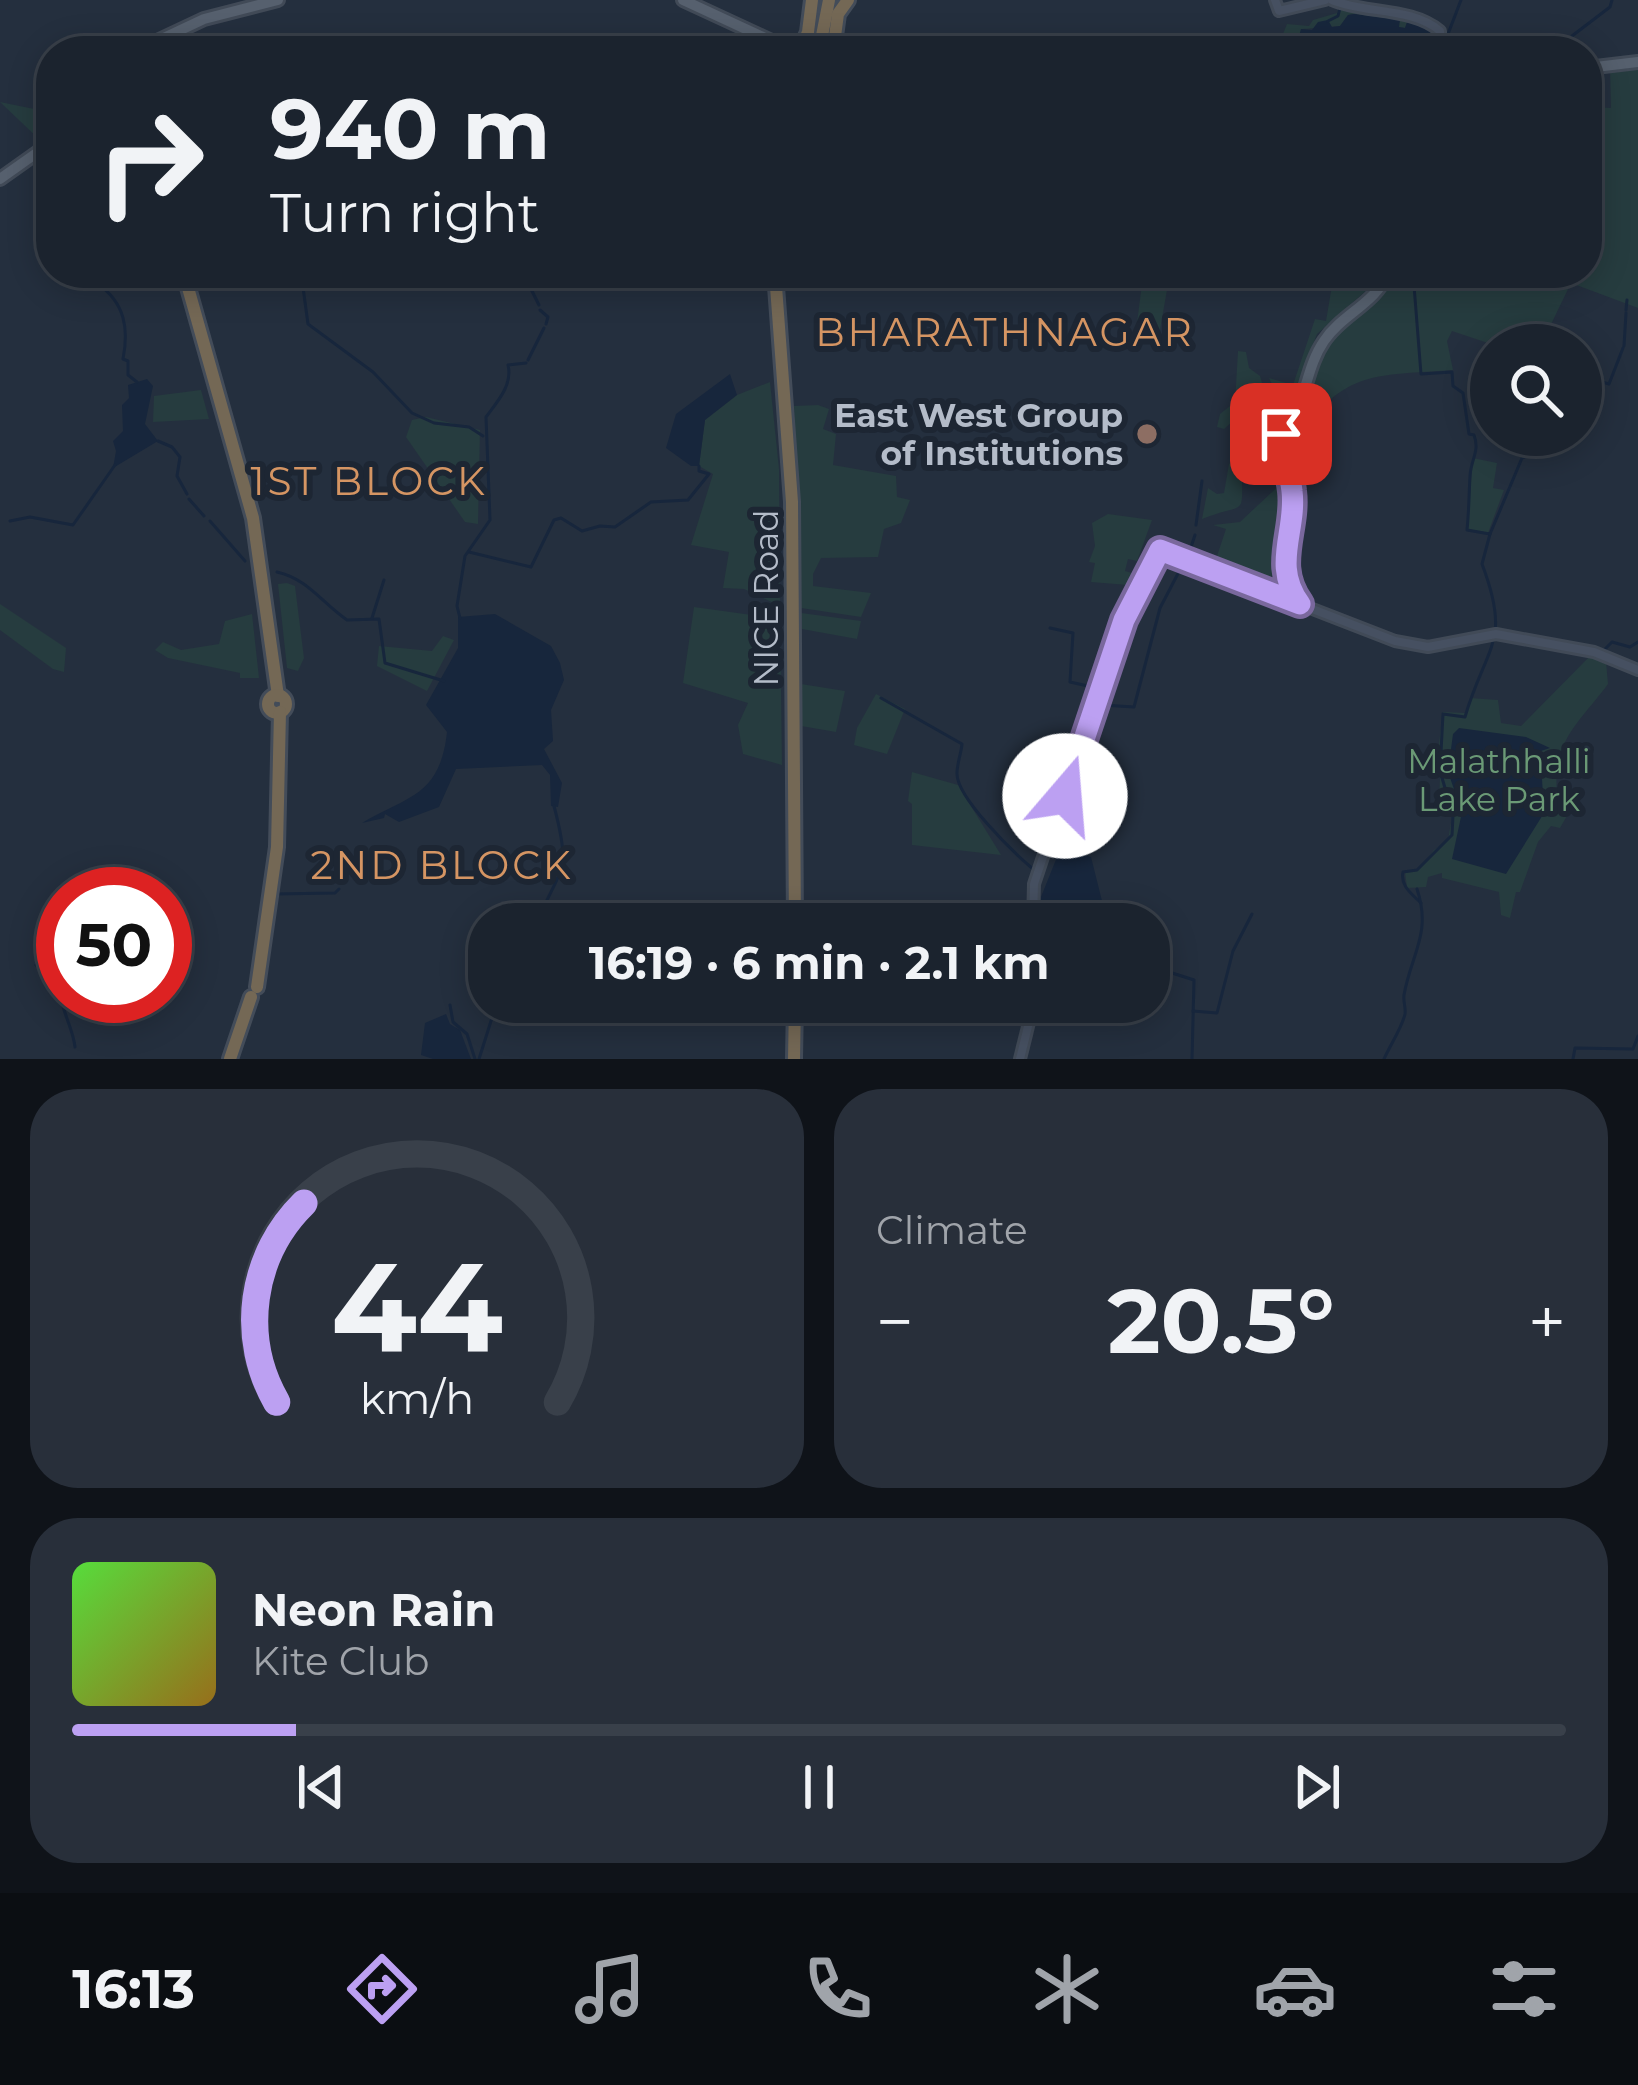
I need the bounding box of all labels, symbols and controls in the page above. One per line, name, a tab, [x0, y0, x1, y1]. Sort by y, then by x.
text: 940 m	[270, 78, 550, 180]
icon: right	[72, 84, 228, 240]
text: Turn right	[270, 180, 540, 246]
district label: BHARATHNAGAR	[815, 308, 1195, 356]
map controls	[1470, 324, 1602, 456]
button: search	[1470, 324, 1602, 456]
pin	[1230, 383, 1332, 485]
place label: East West Group of Institutions	[834, 395, 1123, 473]
icon: arrive	[1248, 401, 1314, 467]
marker: East West Group of Institutions	[1134, 421, 1160, 447]
district label: 1ST BLOCK	[250, 457, 488, 505]
street label: NICE Road	[746, 509, 786, 687]
position arrow	[1002, 733, 1128, 859]
park label: Malathhalli Lake Park	[1407, 741, 1591, 819]
district label: 2ND BLOCK	[310, 841, 574, 889]
speed limit sign: 50	[36, 867, 192, 1023]
text: 16:19 · 6 min · 2.1 km	[589, 935, 1049, 990]
text: Climate	[876, 1206, 1028, 1254]
text: 44	[331, 1230, 503, 1382]
text: 20.5°	[1107, 1266, 1335, 1376]
text: −	[876, 1281, 914, 1362]
text: +	[1528, 1281, 1566, 1362]
text: km/h	[360, 1371, 474, 1424]
text: Neon Rain	[252, 1582, 495, 1637]
text: Kite Club	[252, 1637, 430, 1685]
icon: previous	[288, 1754, 354, 1820]
icon: pause	[786, 1754, 852, 1820]
icon: next	[1284, 1754, 1350, 1820]
icon: directions	[340, 1947, 424, 2031]
icon: music	[568, 1947, 652, 2031]
icon: phone	[796, 1947, 880, 2031]
icon: climate	[1025, 1947, 1109, 2031]
icon: car	[1253, 1947, 1337, 2031]
icon: filters	[1482, 1947, 1566, 2031]
text: 16:13	[72, 1956, 195, 2022]

